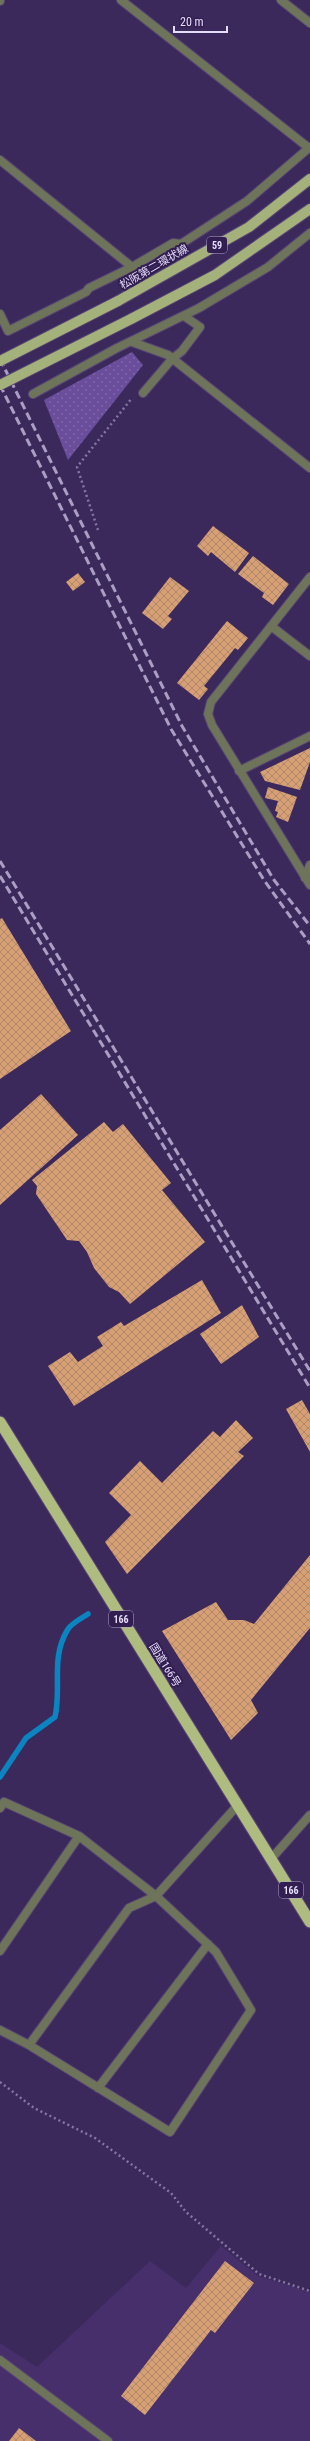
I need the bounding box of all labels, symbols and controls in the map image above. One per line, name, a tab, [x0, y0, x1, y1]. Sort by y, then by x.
scale bar	[174, 8, 227, 34]
text: 20 m	[180, 15, 204, 29]
road number: 59	[207, 237, 227, 253]
street label: 松阪第二環状線	[117, 242, 191, 292]
road number: 166	[109, 1611, 133, 1627]
street label: 国道166号	[146, 1641, 184, 1689]
road number: 166	[279, 1882, 303, 1898]

